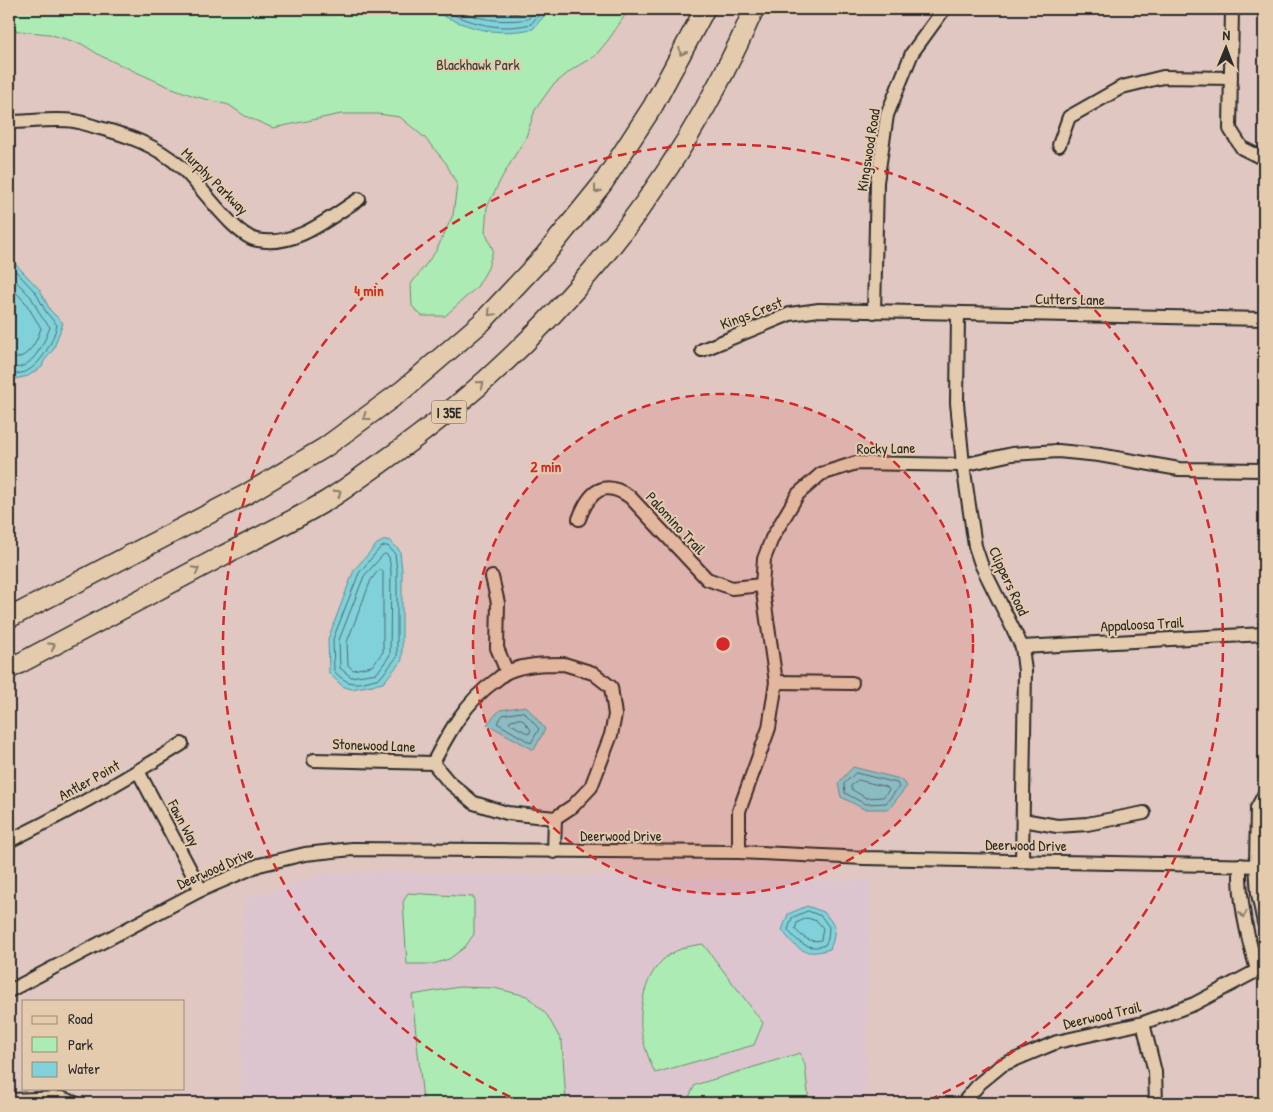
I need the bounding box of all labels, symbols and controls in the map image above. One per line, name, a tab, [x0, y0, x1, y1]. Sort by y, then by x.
north arrow	[1200, 22, 1250, 72]
text: N	[1222, 25, 1231, 44]
one-way arrow	[678, 47, 688, 56]
park label: Blackhawk Park	[436, 54, 520, 75]
street label: Kingswood Road	[851, 107, 885, 193]
street label: Murphy Parkway	[177, 143, 253, 219]
one-way arrow	[594, 184, 603, 194]
text: 4 min	[354, 280, 384, 301]
street label: Cutters Lane	[1035, 288, 1105, 310]
street label: Kings Crest	[717, 291, 786, 334]
one-way arrow	[488, 307, 497, 316]
one-way arrow	[476, 380, 485, 389]
road number: I 35E	[432, 401, 466, 424]
one-way arrow	[362, 411, 372, 420]
street label: Rocky Lane	[856, 437, 916, 459]
text: 2 min	[531, 456, 562, 477]
street label: Palomino Trail	[641, 487, 711, 559]
one-way arrow	[333, 490, 342, 499]
street label: Clippers Road	[984, 543, 1034, 619]
one-way arrow	[190, 566, 199, 576]
street label: Appaloosa Trail	[1100, 611, 1184, 637]
centre of rings	[714, 635, 732, 653]
one-way arrow	[47, 642, 56, 652]
street label: Stonewood Lane	[332, 733, 416, 757]
street label: Antler Point	[55, 754, 124, 805]
street label: Fawn Way	[162, 795, 205, 850]
street label: Deerwood Drive	[580, 825, 662, 846]
street label: Deerwood Drive	[985, 834, 1067, 856]
street label: Deerwood Drive	[174, 842, 256, 894]
one-way arrow	[1238, 909, 1248, 918]
street label: Deerwood Trail	[1061, 996, 1143, 1034]
legend	[22, 1000, 185, 1090]
text: Road	[68, 1008, 93, 1029]
text: Park	[68, 1034, 93, 1055]
text: Water	[68, 1058, 100, 1079]

